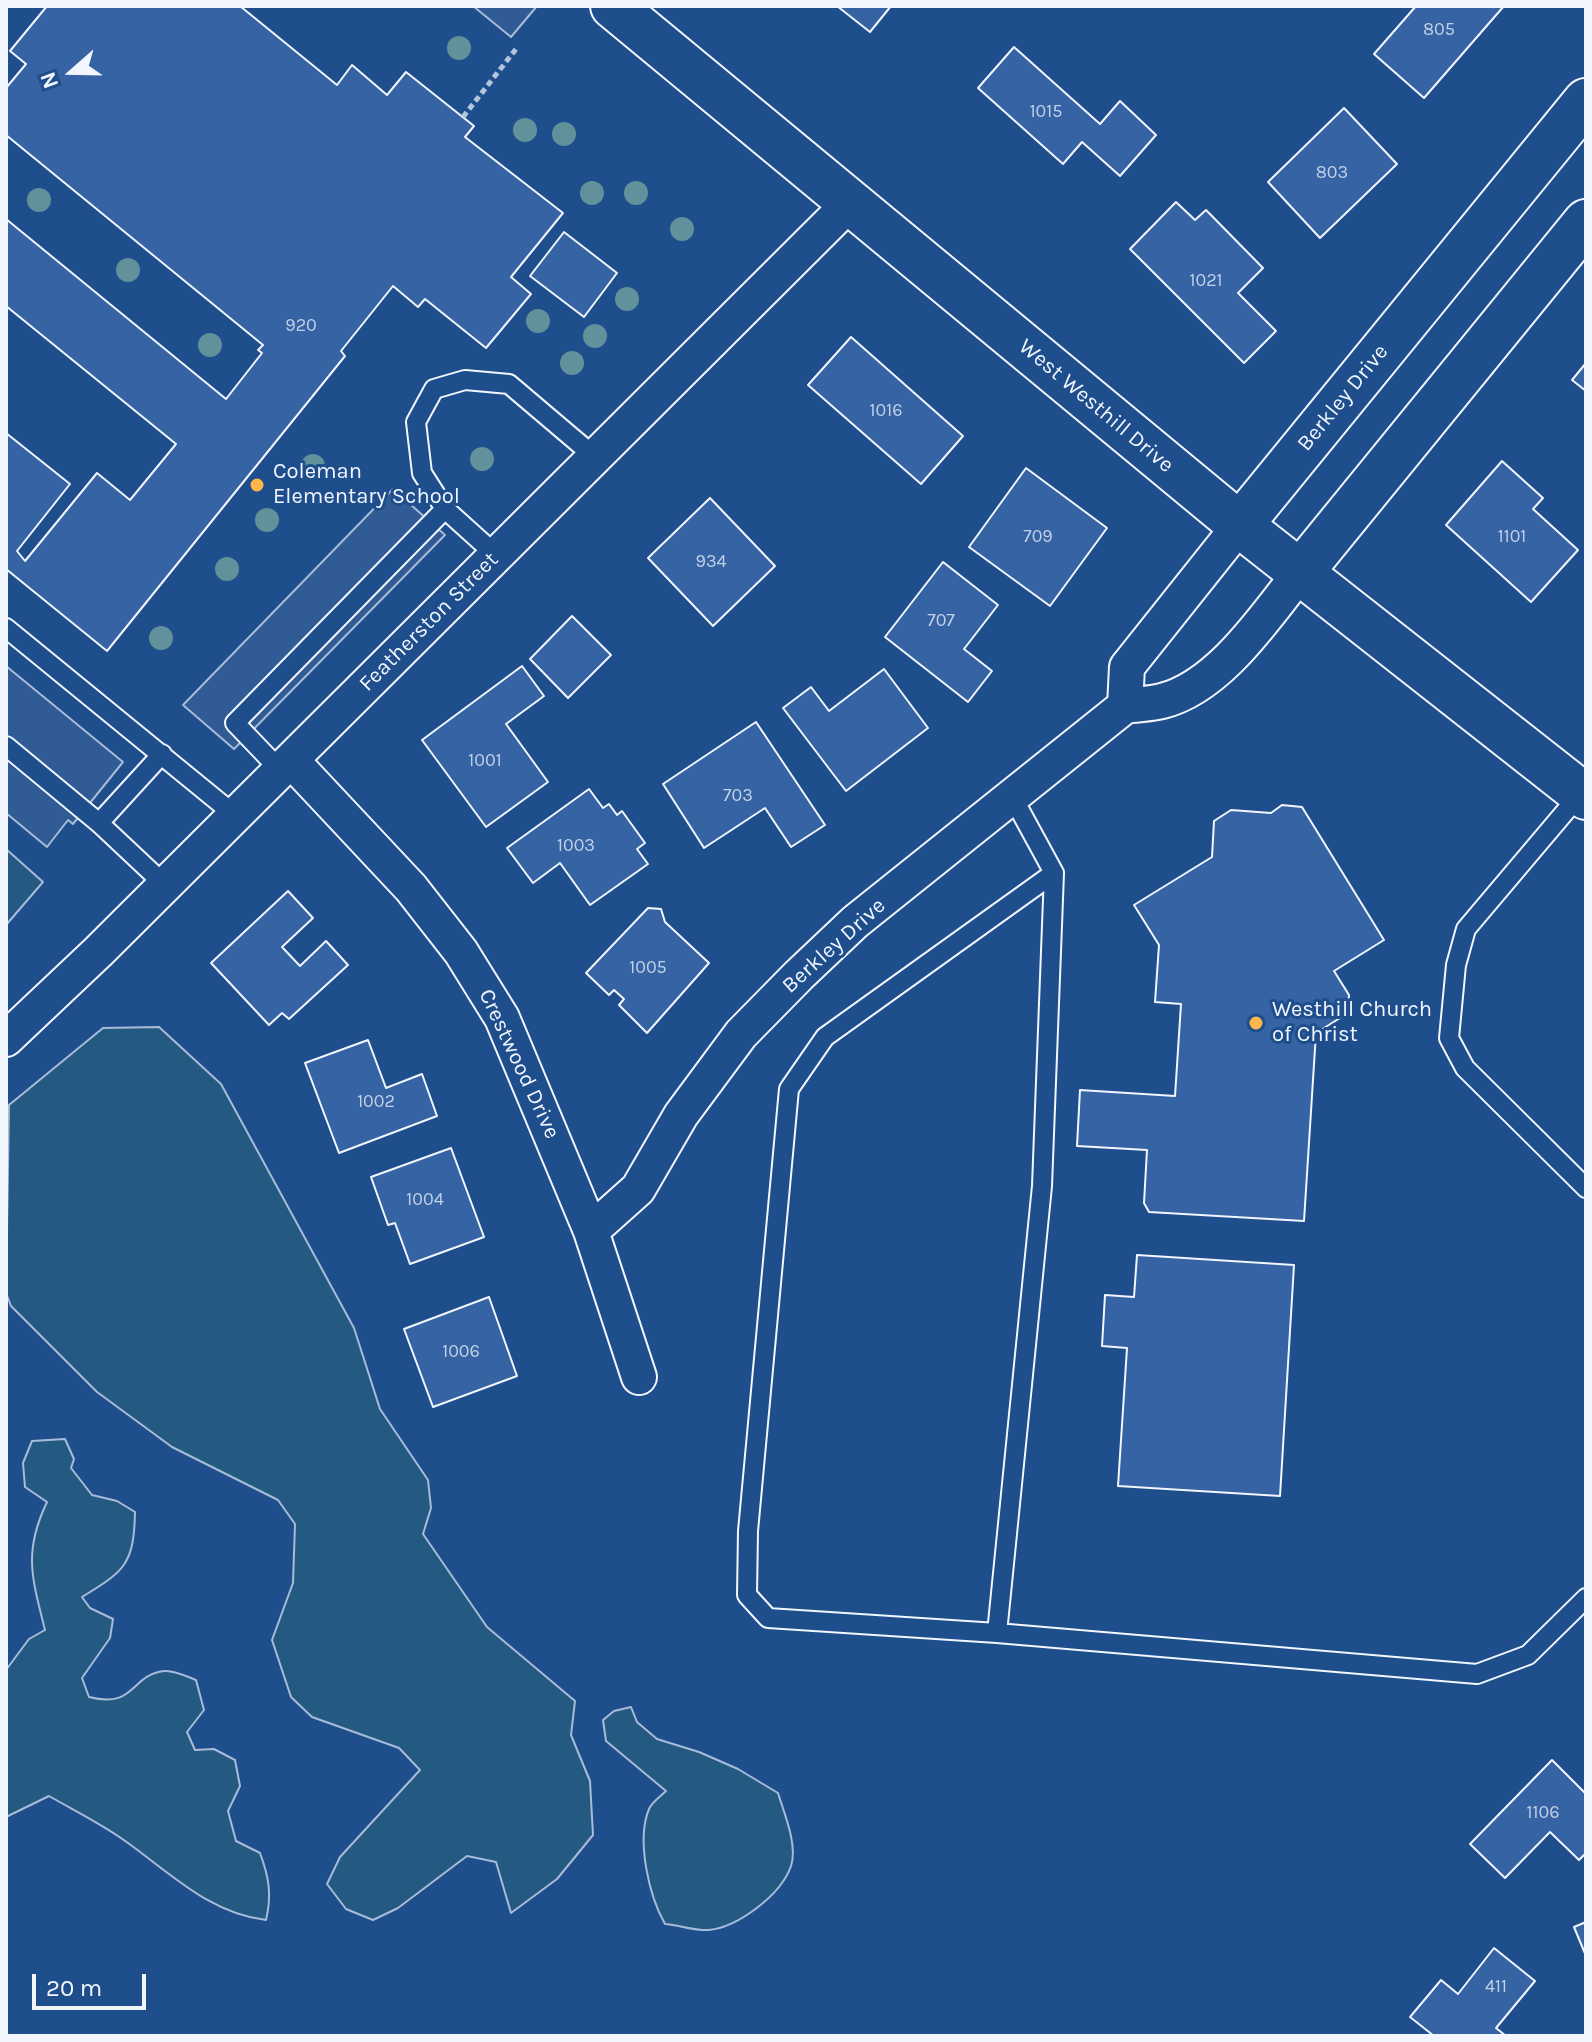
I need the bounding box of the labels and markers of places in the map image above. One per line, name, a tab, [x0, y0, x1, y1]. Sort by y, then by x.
place label: Coleman Elementary School	[273, 459, 460, 510]
marker: Coleman Elementary School	[248, 476, 266, 494]
place label: Westhill Church of Christ	[1272, 997, 1432, 1048]
marker: Westhill Church of Christ	[1247, 1014, 1265, 1032]

